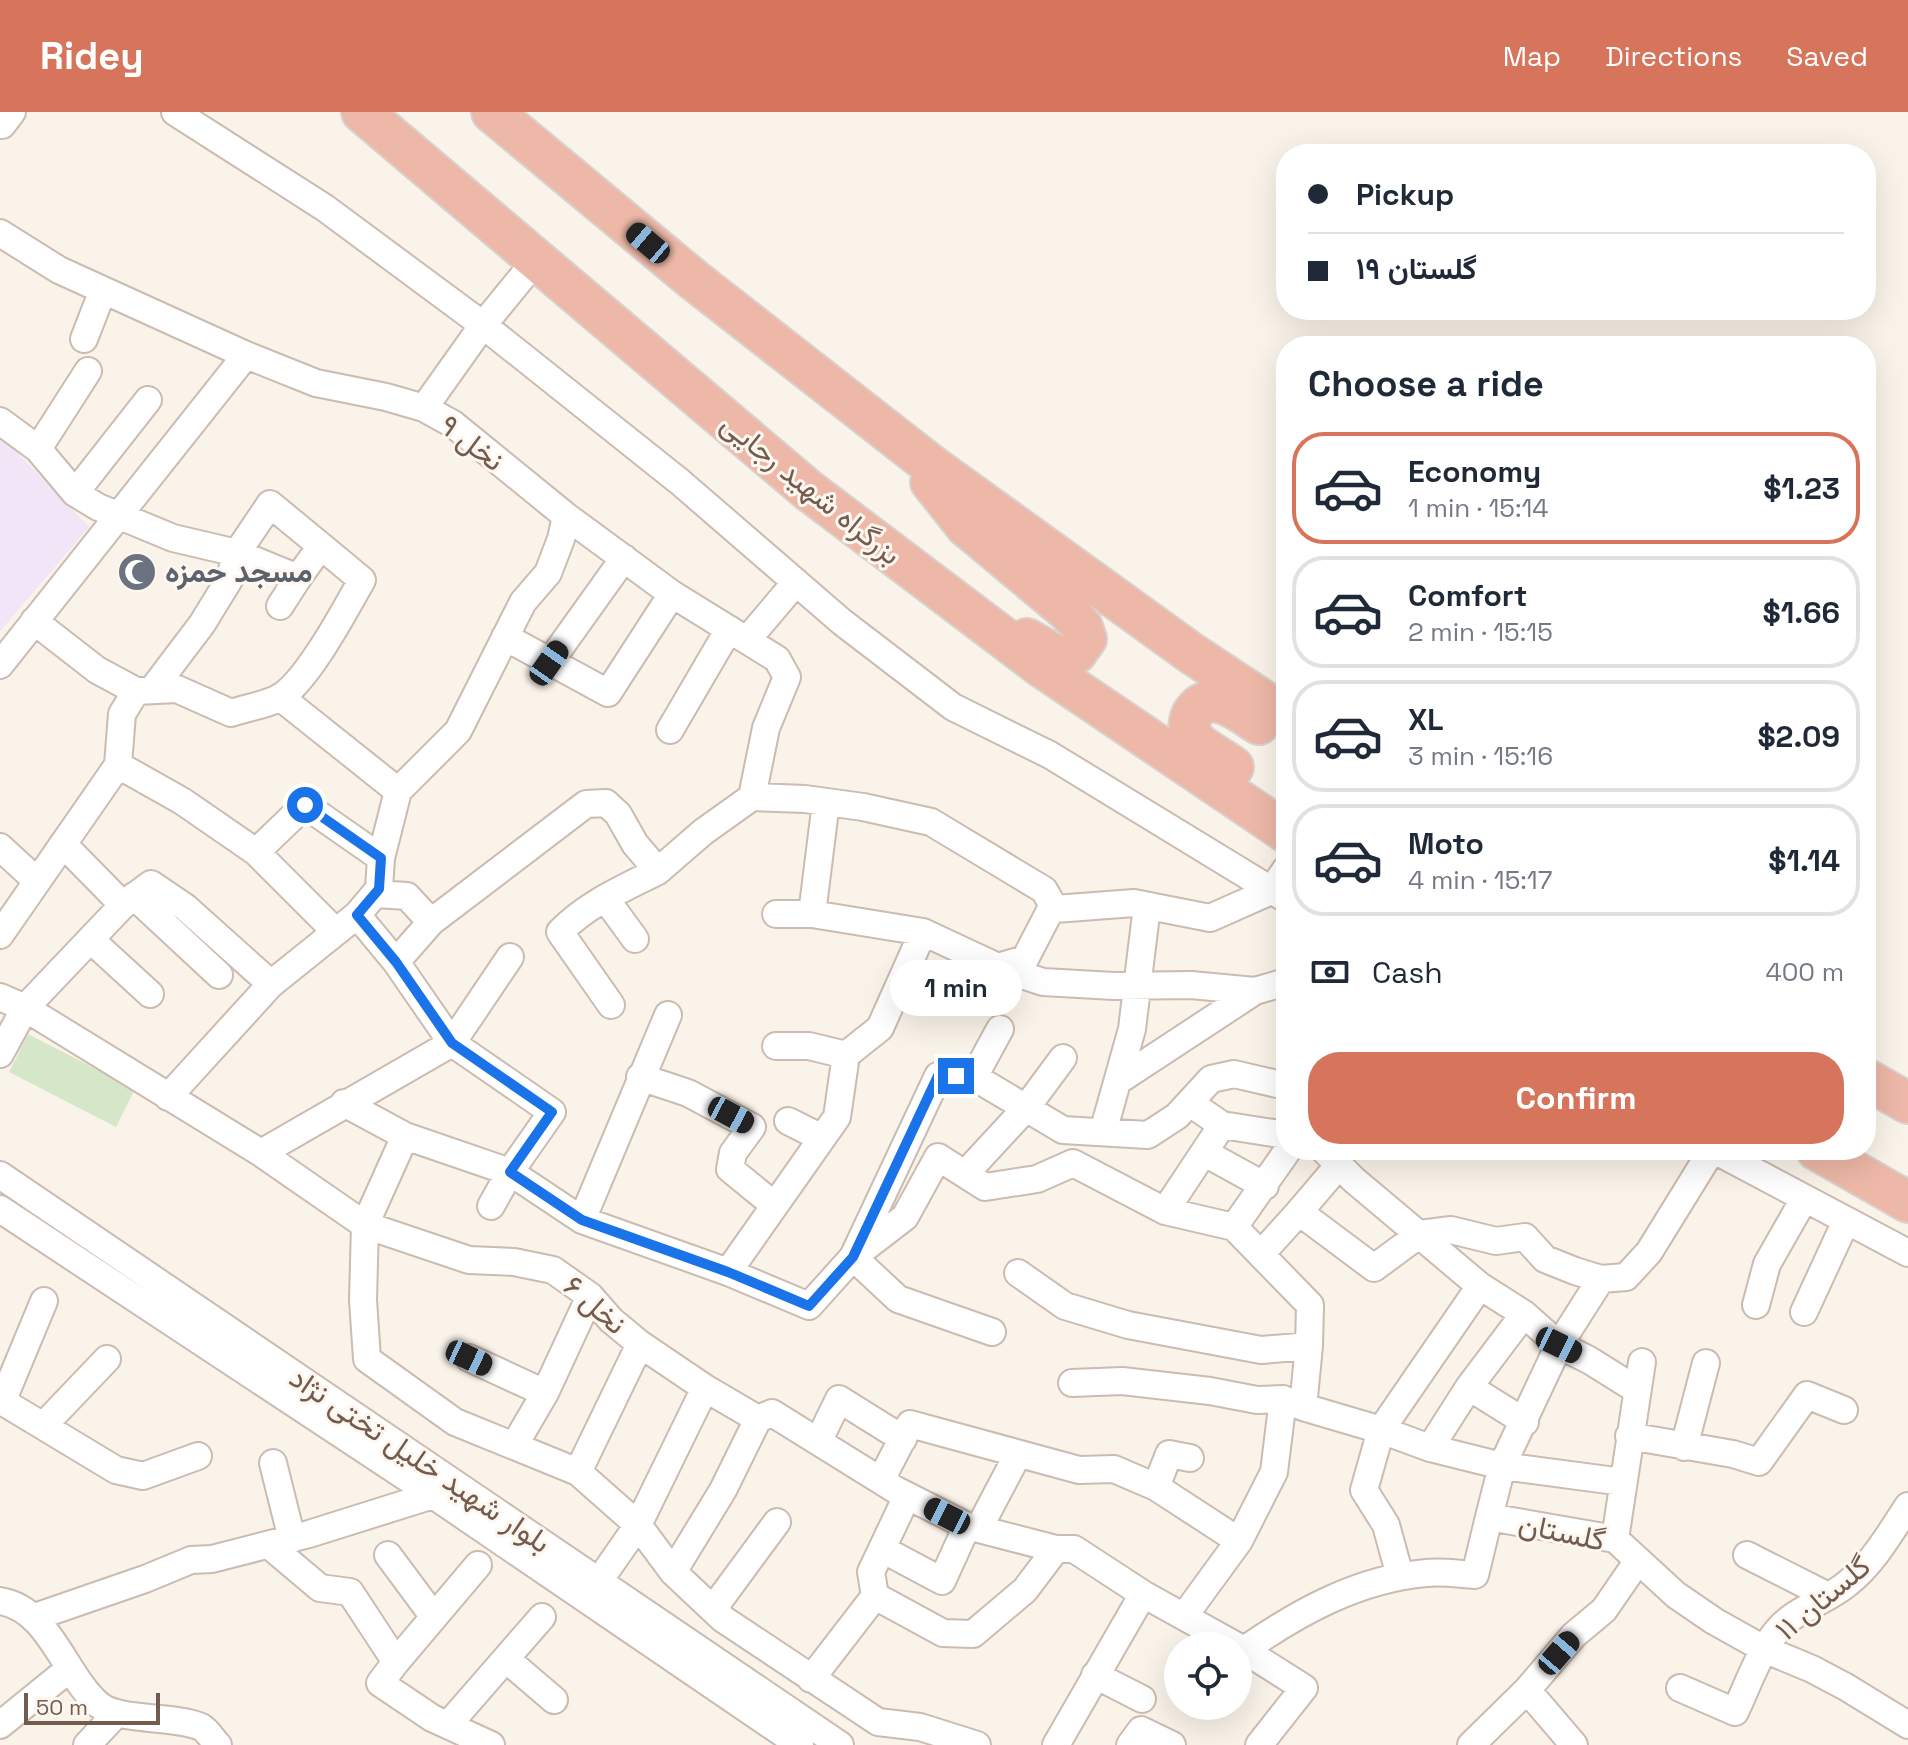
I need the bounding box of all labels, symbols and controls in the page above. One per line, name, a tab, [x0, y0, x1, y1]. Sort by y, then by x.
text: Ridey	[40, 32, 144, 80]
text: Map	[1503, 38, 1561, 74]
text: Directions	[1605, 38, 1742, 74]
text: Saved	[1786, 38, 1868, 74]
text: Pickup	[1356, 175, 1454, 214]
car	[622, 218, 674, 268]
text: گلستان ۱۹	[1356, 249, 1477, 288]
text: Choose a ride	[1308, 361, 1544, 407]
street label: بزرگراه شهید رجایی	[713, 404, 909, 573]
street label: نخل ۹	[432, 406, 513, 480]
icon: car	[1312, 452, 1384, 524]
text: Economy	[1408, 452, 1541, 491]
text: $1.23	[1763, 469, 1840, 508]
text: 1 min · 15:14	[1408, 491, 1549, 525]
mosque icon: مسجد حمزه	[116, 551, 158, 593]
place label: مسجد حمزه	[165, 552, 313, 591]
icon: car	[1312, 576, 1384, 648]
text: Comfort	[1408, 576, 1527, 615]
text: $1.66	[1763, 593, 1840, 632]
text: 2 min · 15:15	[1408, 615, 1553, 649]
car	[525, 636, 573, 690]
icon: car	[1312, 700, 1384, 772]
text: XL	[1408, 700, 1444, 739]
text: $2.09	[1757, 717, 1840, 756]
text: 3 min · 15:16	[1408, 739, 1553, 773]
route start	[287, 787, 323, 823]
icon: car	[1312, 824, 1384, 896]
text: Moto	[1408, 824, 1484, 863]
text: $1.14	[1768, 841, 1840, 880]
text: 4 min · 15:17	[1408, 863, 1552, 897]
icon: cash	[1308, 950, 1352, 994]
text: Cash	[1372, 953, 1443, 992]
text: 400 m	[1765, 955, 1844, 989]
callout: 1 min	[890, 960, 1022, 1016]
text: 1 min	[924, 971, 988, 1005]
button: Confirm	[1308, 1052, 1844, 1144]
route end	[938, 1058, 974, 1094]
car	[704, 1093, 758, 1137]
street label: نخل ۶	[556, 1266, 635, 1343]
car	[1532, 1324, 1586, 1366]
car	[442, 1337, 496, 1379]
street label: بلوار شهید خلیل تختی نژاد	[282, 1358, 558, 1562]
car	[920, 1494, 974, 1538]
street label: گلستان	[1515, 1503, 1609, 1560]
street label: گلستان ۱۱	[1767, 1546, 1878, 1649]
car	[1534, 1627, 1584, 1679]
map controls	[1164, 1632, 1252, 1720]
button: locate	[1164, 1632, 1252, 1720]
scale bar	[24, 1689, 160, 1725]
text: 50 m	[36, 1693, 88, 1721]

